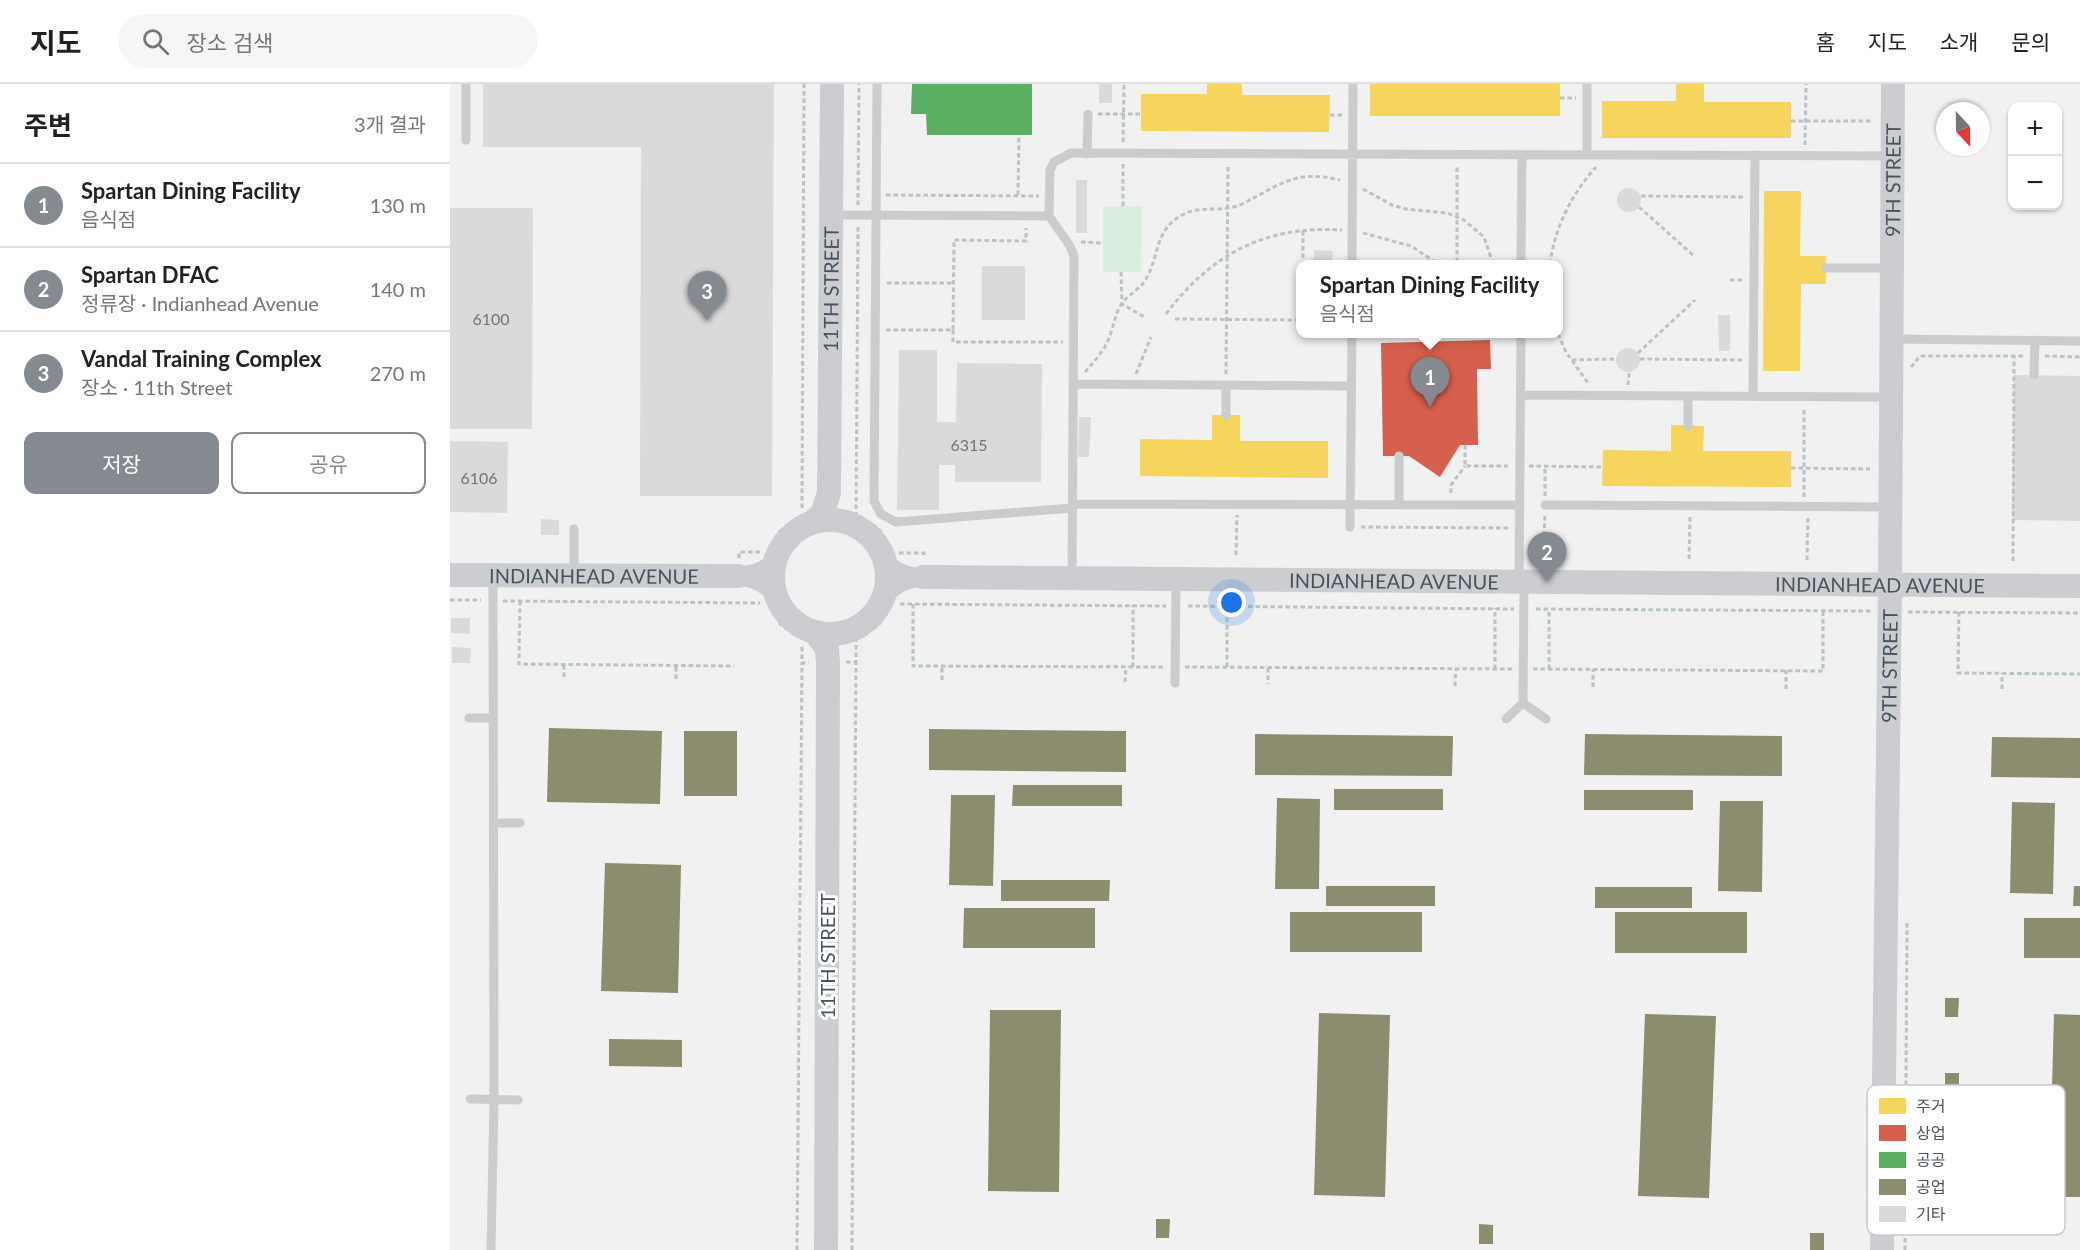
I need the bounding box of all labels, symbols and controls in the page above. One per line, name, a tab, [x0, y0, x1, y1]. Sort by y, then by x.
search box	[118, 14, 538, 68]
text: 지도	[30, 25, 82, 59]
icon: search	[139, 25, 172, 58]
text: 장소 검색	[187, 29, 273, 56]
text: 홈	[1816, 29, 1835, 54]
text: 지도	[1868, 29, 1907, 54]
text: 소개	[1940, 29, 1978, 54]
text: 문의	[2011, 29, 2050, 54]
north arrow	[1936, 102, 1990, 156]
map controls	[2008, 102, 2062, 210]
button: +	[2008, 102, 2062, 156]
text: 주변	[24, 109, 72, 141]
text: 3개 결과	[354, 112, 426, 136]
street label: 9TH STREET	[1880, 123, 1905, 237]
button: −	[2008, 156, 2062, 210]
text: Spartan Dining Facility	[81, 177, 301, 204]
text: 1	[38, 193, 49, 217]
text: 130 m	[370, 193, 426, 217]
text: 음식점	[81, 207, 136, 231]
street label: 11TH STREET	[818, 226, 843, 352]
popup	[1296, 260, 1563, 338]
text: Spartan DFAC	[81, 261, 219, 288]
text: Spartan Dining Facility	[1320, 271, 1539, 298]
pin: 3	[688, 272, 726, 321]
text: 2	[38, 277, 49, 301]
text: 140 m	[370, 277, 426, 301]
text: 정류장 · Indianhead Avenue	[81, 291, 319, 315]
text: 음식점	[1320, 301, 1375, 325]
house number: 6100	[472, 309, 510, 328]
text: Vandal Training Complex	[81, 345, 322, 372]
pin: 1	[1410, 358, 1450, 407]
text: 3	[38, 361, 49, 385]
text: 270 m	[370, 361, 426, 385]
text: 장소 · 11th Street	[81, 375, 233, 399]
button: 저장	[24, 432, 219, 494]
button: 공유	[231, 432, 426, 494]
house number: 6315	[950, 435, 988, 454]
house number: 6106	[460, 468, 498, 487]
pin: 2	[1528, 532, 1566, 582]
street label: INDIANHEAD AVENUE	[489, 563, 699, 588]
street label: INDIANHEAD AVENUE	[1289, 568, 1499, 593]
street label: INDIANHEAD AVENUE	[1775, 572, 1985, 597]
your location	[1217, 588, 1246, 617]
street label: 9TH STREET	[1876, 609, 1902, 723]
street label: 11TH STREET	[815, 893, 839, 1019]
legend	[1867, 1085, 2065, 1235]
text: 주거	[1916, 1096, 1945, 1115]
text: 상업	[1916, 1123, 1945, 1142]
text: 공공	[1916, 1150, 1945, 1169]
text: 공업	[1916, 1177, 1945, 1196]
text: 기타	[1916, 1204, 1946, 1223]

